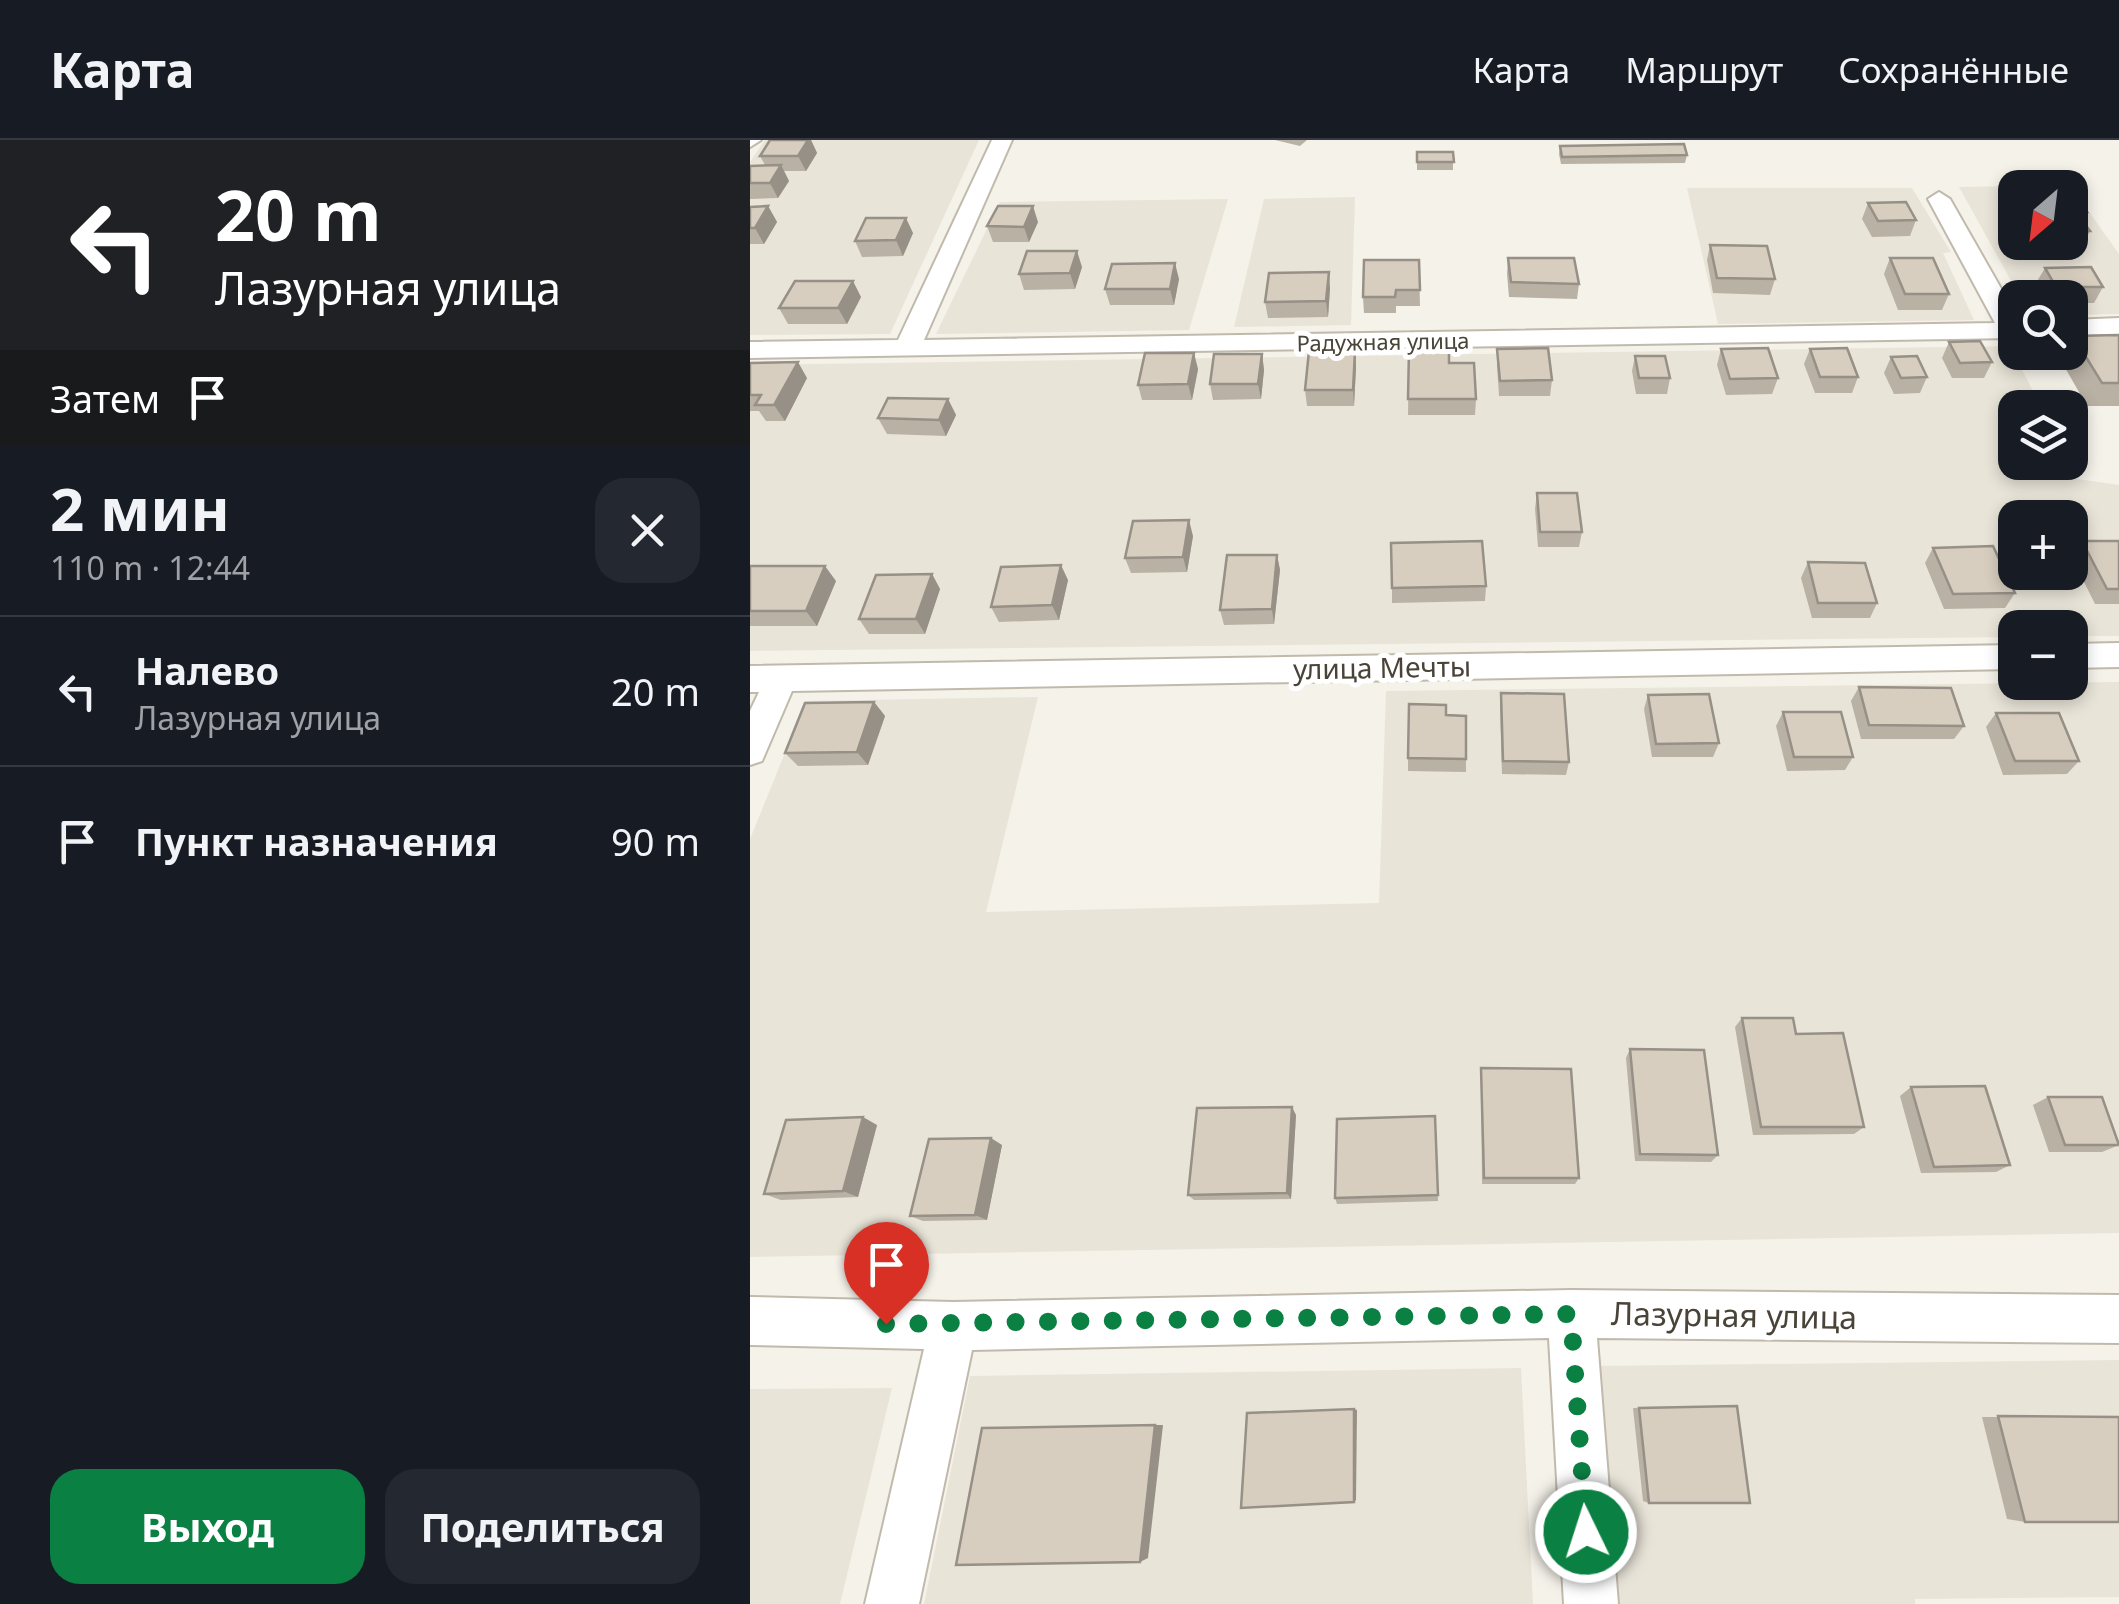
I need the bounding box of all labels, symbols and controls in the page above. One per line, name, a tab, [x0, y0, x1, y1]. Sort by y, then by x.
text: Карта	[50, 37, 194, 102]
text: Карта	[1473, 46, 1570, 93]
text: Маршрут	[1625, 46, 1783, 93]
text: Сохранённые	[1838, 46, 2069, 93]
text: 20 m	[215, 166, 382, 262]
north arrow	[1998, 170, 2088, 260]
map controls	[1998, 170, 2088, 700]
icon: left	[50, 180, 180, 310]
text: Лазурная улица	[215, 257, 561, 318]
button: search	[1998, 280, 2088, 370]
street label: Радужная улица	[1296, 324, 1470, 358]
icon: arrive	[180, 370, 235, 425]
text: Затем	[50, 372, 160, 424]
button: layers	[1998, 390, 2088, 480]
text: 2 мин	[50, 467, 230, 549]
button: close	[595, 478, 700, 583]
button: +	[1998, 500, 2088, 590]
text: 110 m · 12:44	[50, 546, 250, 589]
button: −	[1998, 610, 2088, 700]
text: Налево	[135, 644, 279, 696]
street label: улица Мечты	[1293, 646, 1471, 688]
icon: left	[50, 664, 105, 719]
text: 20 m	[611, 665, 700, 717]
text: Лазурная улица	[135, 696, 381, 739]
icon: arrive	[50, 814, 105, 869]
text: Пункт назначения	[135, 815, 498, 867]
text: 90 m	[611, 815, 700, 867]
pin	[844, 1222, 929, 1325]
icon: arrive	[859, 1237, 914, 1292]
street label: Лазурная улица	[1611, 1291, 1857, 1338]
button: Выход	[50, 1469, 365, 1584]
button: Поделиться	[385, 1469, 700, 1584]
position arrow	[1534, 1480, 1638, 1584]

